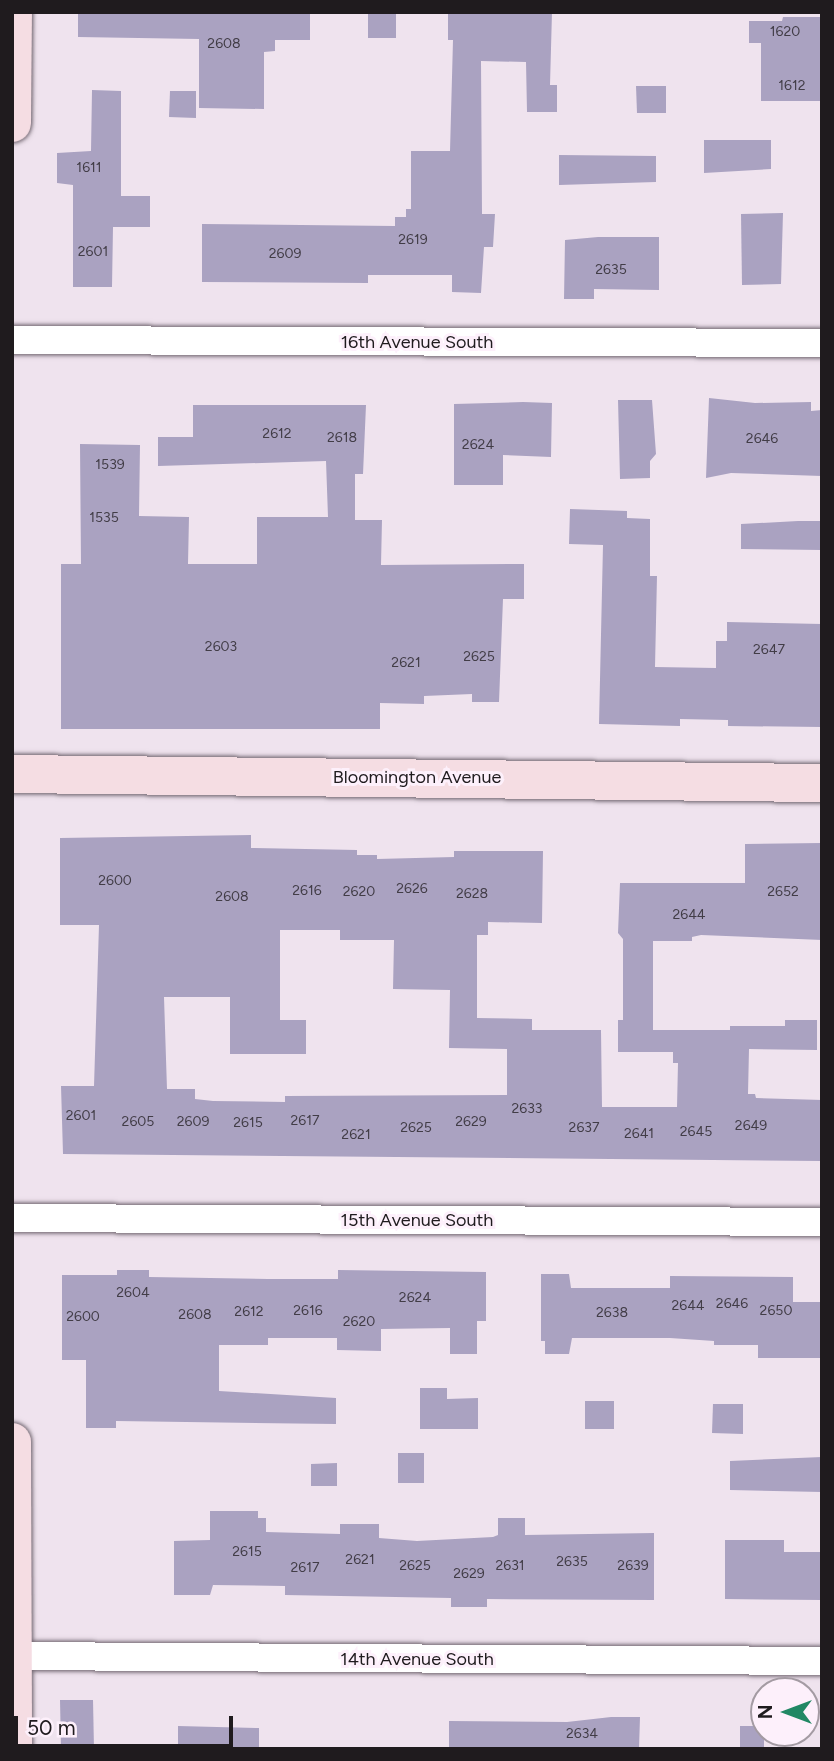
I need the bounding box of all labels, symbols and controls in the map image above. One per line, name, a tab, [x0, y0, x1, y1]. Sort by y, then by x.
house number: 1620	[770, 24, 800, 40]
house number: 2608	[207, 36, 241, 52]
house number: 1612	[778, 78, 806, 94]
house number: 1611	[76, 160, 102, 176]
house number: 2619	[398, 232, 428, 248]
house number: 2601	[78, 244, 108, 260]
house number: 2609	[269, 246, 301, 262]
house number: 2635	[595, 262, 627, 278]
street label: 16th Avenue South	[341, 331, 493, 353]
house number: 2612	[262, 426, 292, 442]
house number: 2618	[327, 430, 357, 446]
house number: 2646	[746, 431, 778, 447]
house number: 2624	[462, 437, 494, 453]
house number: 1539	[95, 457, 125, 473]
house number: 1535	[89, 510, 119, 526]
house number: 2603	[205, 639, 237, 655]
house number: 2647	[753, 642, 785, 658]
house number: 2625	[463, 649, 495, 665]
house number: 2621	[391, 655, 421, 671]
street label: Bloomington Avenue	[333, 766, 501, 788]
house number: 2600	[98, 873, 132, 889]
house number: 2626	[396, 881, 428, 897]
house number: 2616	[292, 883, 322, 899]
house number: 2620	[343, 884, 375, 900]
house number: 2652	[767, 884, 799, 900]
house number: 2628	[456, 886, 488, 902]
house number: 2608	[215, 889, 249, 905]
house number: 2644	[672, 907, 706, 923]
house number: 2633	[512, 1101, 542, 1117]
house number: 2601	[66, 1108, 96, 1124]
house number: 2617	[290, 1113, 320, 1129]
house number: 2605	[122, 1114, 154, 1130]
house number: 2609	[177, 1114, 209, 1130]
house number: 2629	[455, 1114, 487, 1130]
house number: 2615	[233, 1115, 263, 1131]
house number: 2649	[735, 1118, 767, 1134]
house number: 2625	[400, 1120, 432, 1136]
house number: 2637	[569, 1120, 599, 1136]
house number: 2645	[680, 1124, 712, 1140]
house number: 2641	[624, 1126, 654, 1142]
house number: 2621	[341, 1127, 371, 1143]
street label: 15th Avenue South	[341, 1209, 493, 1231]
house number: 2604	[116, 1285, 150, 1301]
house number: 2624	[399, 1290, 431, 1306]
house number: 2646	[716, 1296, 748, 1312]
house number: 2644	[671, 1298, 705, 1314]
house number: 2616	[293, 1303, 323, 1319]
house number: 2650	[760, 1303, 792, 1319]
house number: 2612	[234, 1304, 264, 1320]
house number: 2638	[596, 1305, 628, 1321]
house number: 2608	[178, 1307, 212, 1323]
house number: 2600	[66, 1309, 100, 1325]
house number: 2620	[343, 1314, 375, 1330]
house number: 2615	[232, 1544, 262, 1560]
house number: 2621	[345, 1552, 375, 1568]
house number: 2635	[556, 1554, 588, 1570]
house number: 2625	[399, 1558, 431, 1574]
house number: 2631	[495, 1558, 525, 1574]
house number: 2639	[617, 1558, 649, 1574]
house number: 2617	[290, 1560, 320, 1576]
house number: 2629	[453, 1566, 485, 1582]
street label: 14th Avenue South	[340, 1648, 494, 1670]
north arrow	[750, 1677, 820, 1747]
scale bar	[18, 1702, 236, 1746]
text: N	[754, 1705, 777, 1719]
text: 50 m	[27, 1715, 76, 1740]
house number: 2634	[566, 1726, 598, 1742]

